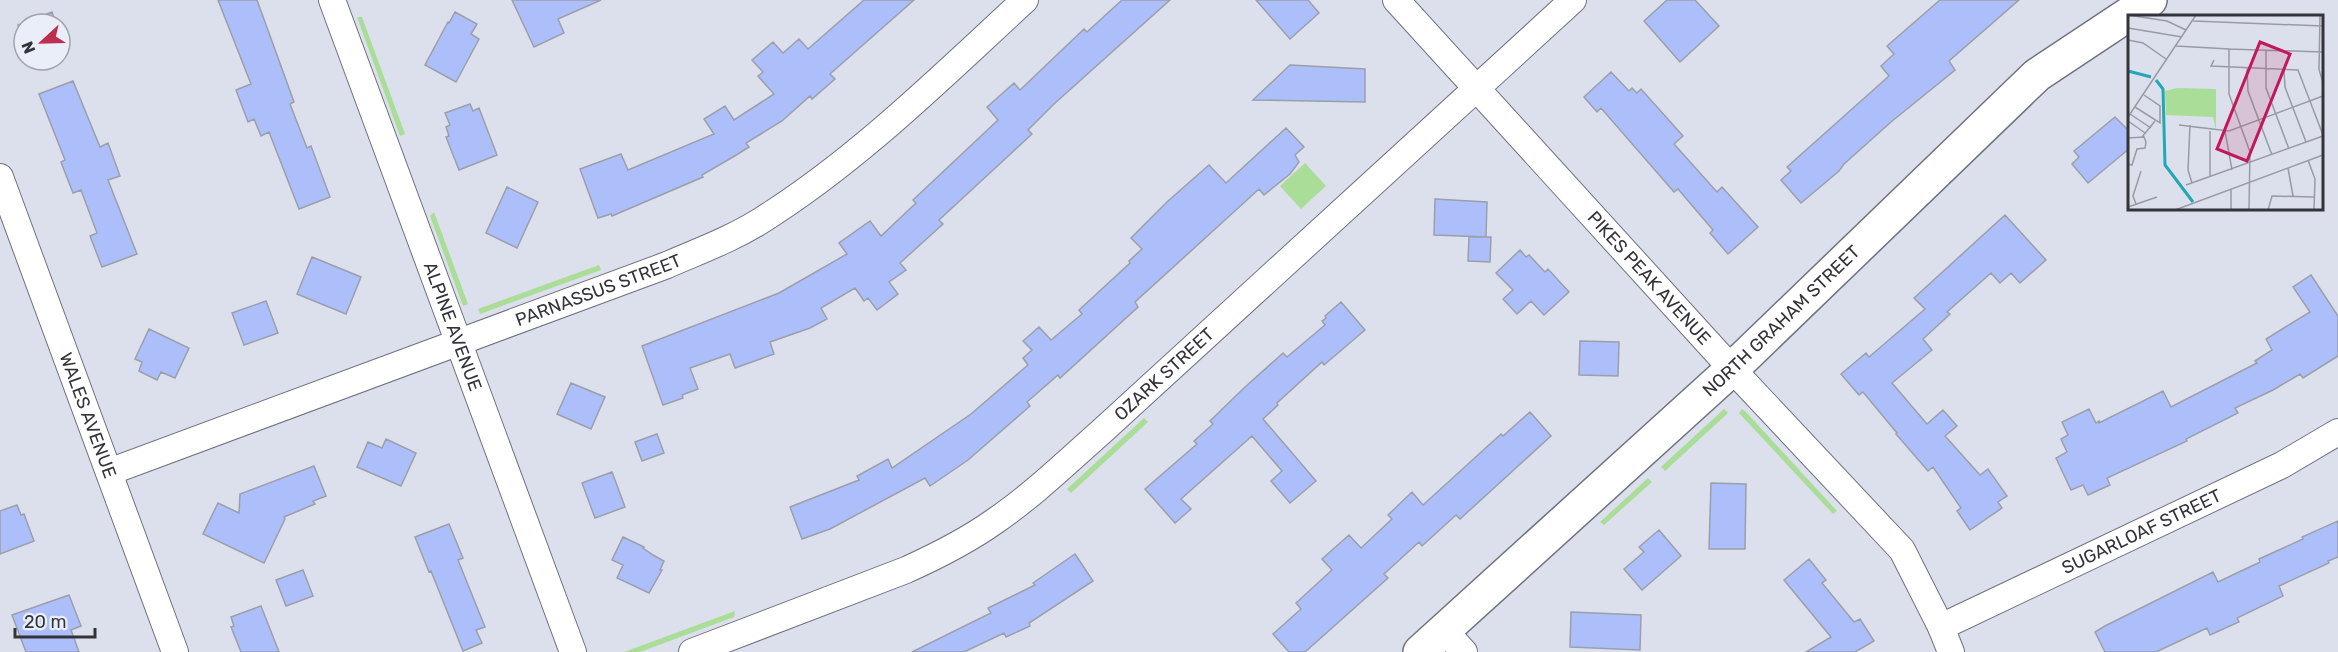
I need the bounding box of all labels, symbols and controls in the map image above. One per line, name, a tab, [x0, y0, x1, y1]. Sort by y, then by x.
north arrow	[12, 12, 72, 72]
inset map	[2128, 15, 2323, 210]
text: N	[18, 39, 40, 56]
street label: PIKES PEAK AVENUE	[1583, 207, 1716, 349]
street label: NORTH GRAHAM STREET	[1698, 241, 1865, 401]
street label: PARNASSUS STREET	[512, 249, 685, 331]
street label: ALPINE AVENUE	[419, 259, 487, 394]
street label: OZARK STREET	[1110, 323, 1219, 425]
street label: WALES AVENUE	[55, 350, 121, 481]
street label: SUGARLOAF STREET	[2058, 484, 2225, 579]
scale bar	[15, 601, 94, 639]
text: 20 m	[24, 611, 66, 633]

